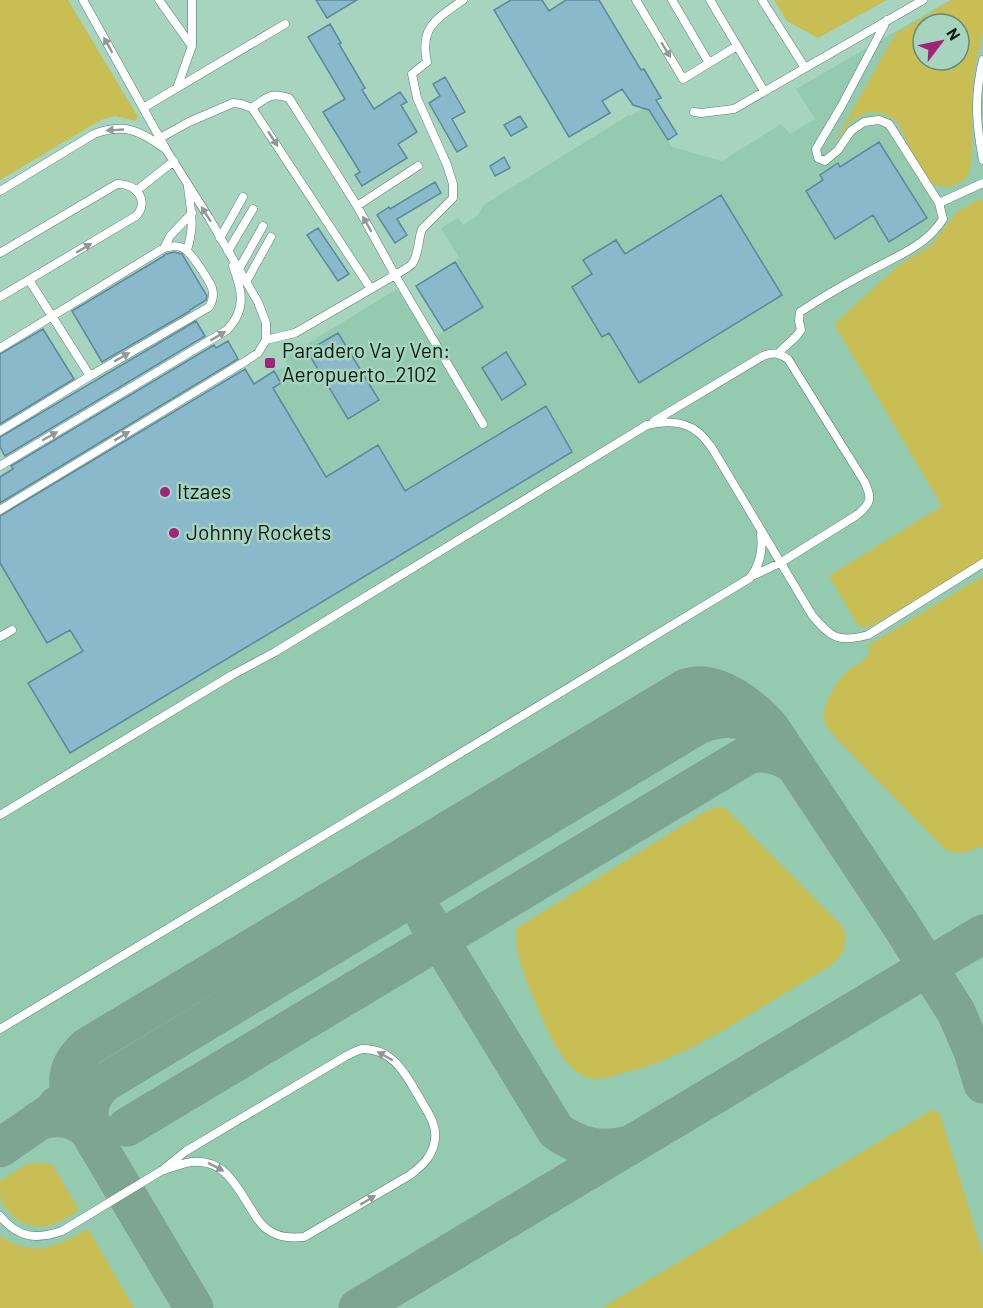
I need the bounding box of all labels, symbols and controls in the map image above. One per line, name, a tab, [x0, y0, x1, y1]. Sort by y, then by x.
north arrow	[911, 12, 971, 72]
text: N	[943, 24, 965, 43]
one-way arrow	[103, 36, 113, 53]
one-way arrow	[660, 42, 671, 58]
one-way arrow	[105, 125, 124, 134]
one-way arrow	[267, 131, 279, 147]
one-way arrow	[200, 206, 212, 222]
one-way arrow	[362, 215, 372, 232]
one-way arrow	[76, 242, 92, 253]
one-way arrow	[210, 331, 226, 342]
place label: Paradero Va y Ven: Aeropuerto_2102	[282, 337, 450, 386]
one-way arrow	[114, 352, 131, 362]
marker: Paradero Va y Ven: Aeropuerto_2102	[263, 356, 277, 370]
one-way arrow	[42, 431, 58, 442]
one-way arrow	[114, 431, 130, 442]
place label: Itzaes	[177, 478, 231, 503]
marker: Itzaes	[158, 485, 172, 499]
place label: Johnny Rockets	[186, 519, 331, 544]
marker: Johnny Rockets	[167, 526, 181, 540]
one-way arrow	[377, 1051, 394, 1061]
one-way arrow	[208, 1162, 225, 1172]
one-way arrow	[360, 1195, 377, 1205]

